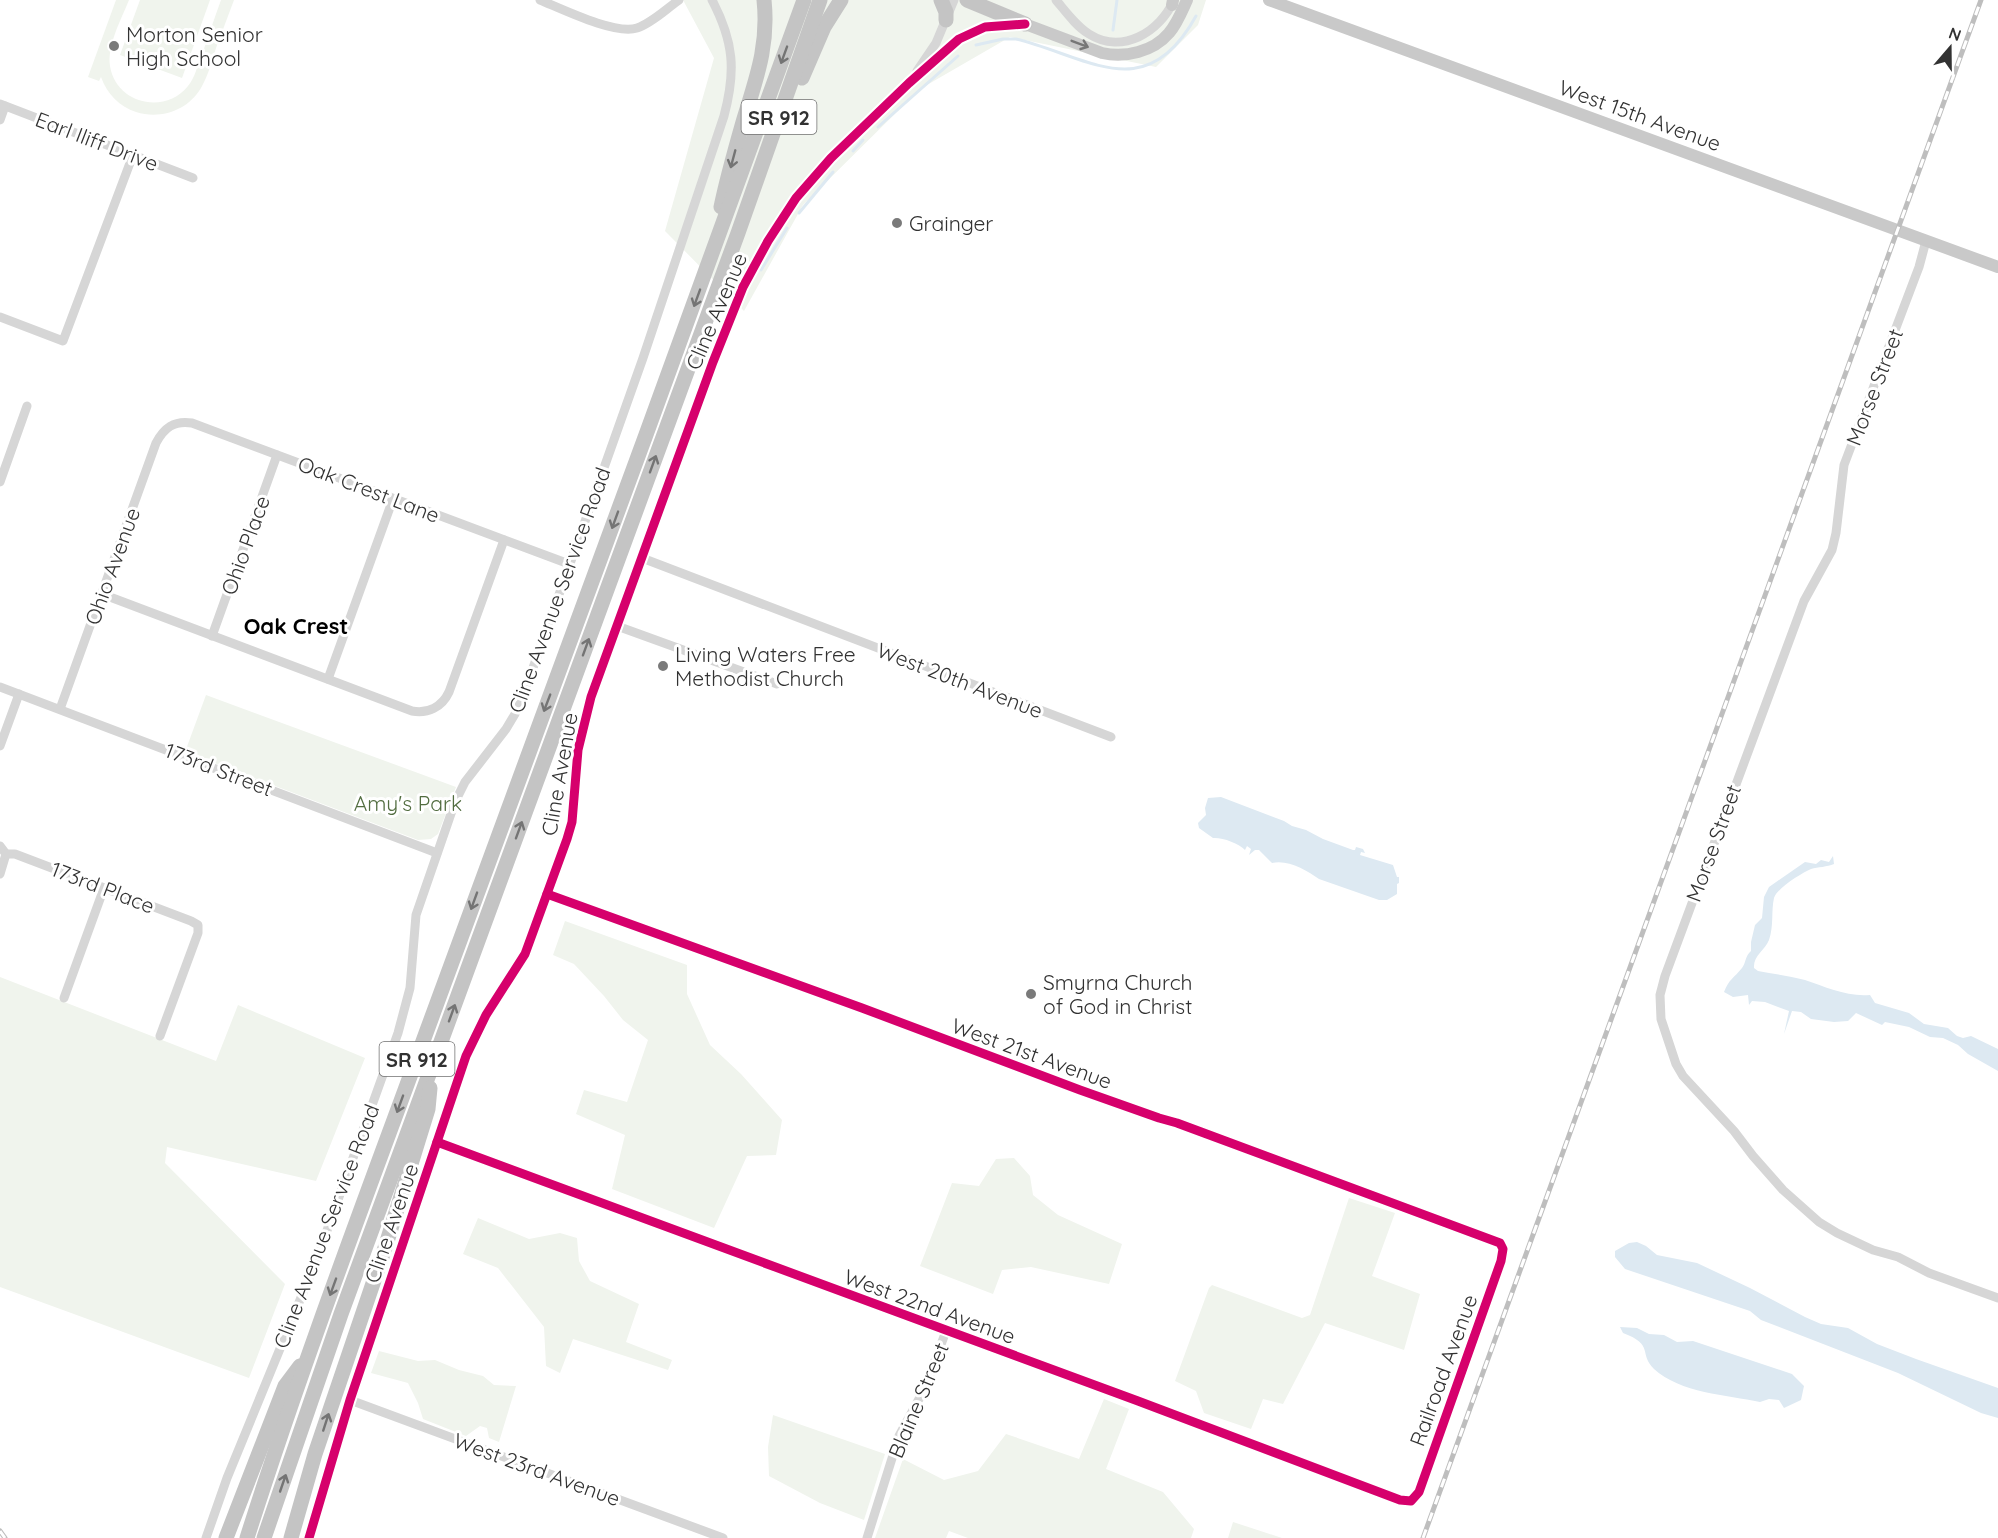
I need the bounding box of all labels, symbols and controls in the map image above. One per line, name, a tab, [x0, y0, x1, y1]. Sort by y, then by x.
north arrow	[1920, 18, 1980, 78]
place label: Morton Senior High School	[126, 21, 263, 71]
text: N	[1946, 22, 1964, 45]
marker: Morton Senior High School	[107, 39, 121, 53]
one-way arrow	[1070, 40, 1088, 51]
one-way arrow	[778, 45, 789, 64]
street label: West 15th Avenue	[1556, 74, 1724, 156]
road number: SR 912	[742, 100, 816, 134]
street label: Earl Iliff Drive	[32, 106, 162, 176]
one-way arrow	[727, 149, 738, 168]
place label: Grainger	[909, 210, 993, 236]
marker: Grainger	[890, 216, 904, 230]
street label: Cline Avenue	[680, 249, 752, 373]
one-way arrow	[690, 288, 701, 307]
street label: Morse Street	[1840, 325, 1908, 449]
street label: Oak Crest Lane	[295, 450, 443, 528]
one-way arrow	[649, 455, 660, 473]
street label: Cline Avenue Service Road	[502, 464, 616, 716]
street label: Ohio Place	[215, 492, 275, 598]
street label: Ohio Avenue	[79, 504, 145, 628]
one-way arrow	[608, 510, 619, 529]
district label: Oak Crest	[244, 612, 348, 640]
street label: West 20th Avenue	[874, 636, 1046, 724]
one-way arrow	[581, 638, 592, 657]
place label: Living Waters Free Methodist Church	[675, 641, 856, 691]
marker: Living Waters Free Methodist Church	[656, 659, 670, 673]
one-way arrow	[541, 693, 552, 712]
street label: Cline Avenue	[535, 710, 583, 838]
street label: 173rd Street	[162, 737, 276, 801]
street label: Morse Street	[1680, 781, 1746, 905]
park label: Amy's Park	[354, 790, 462, 816]
one-way arrow	[514, 821, 525, 840]
street label: 173rd Place	[48, 855, 158, 919]
one-way arrow	[468, 891, 479, 909]
place label: Smyrna Church of God in Christ	[1043, 969, 1192, 1019]
marker: Smyrna Church of God in Christ	[1024, 987, 1038, 1001]
one-way arrow	[447, 1004, 458, 1023]
street label: West 21st Avenue	[948, 1012, 1116, 1094]
road number: SR 912	[380, 1042, 454, 1076]
one-way arrow	[394, 1094, 405, 1112]
street label: Cline Avenue Service Road	[267, 1100, 385, 1352]
street label: Cline Avenue	[358, 1160, 424, 1286]
street label: West 22nd Avenue	[841, 1263, 1019, 1349]
one-way arrow	[327, 1277, 338, 1296]
street label: Railroad Avenue	[1404, 1291, 1482, 1449]
street label: Blaine Street	[882, 1338, 954, 1462]
one-way arrow	[321, 1413, 332, 1432]
street label: West 23rd Avenue	[450, 1427, 624, 1511]
one-way arrow	[279, 1474, 290, 1492]

